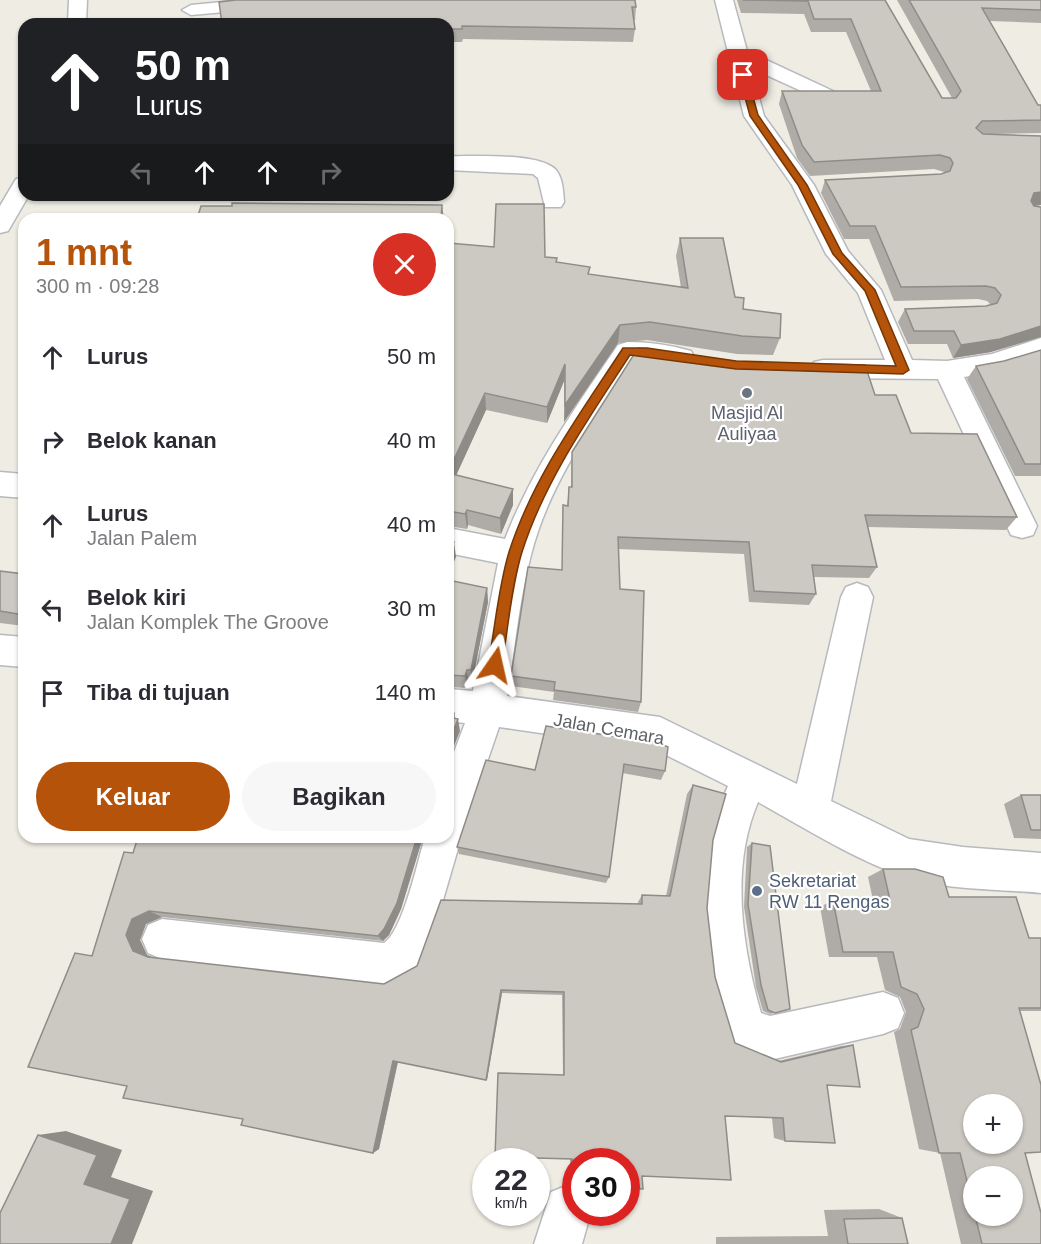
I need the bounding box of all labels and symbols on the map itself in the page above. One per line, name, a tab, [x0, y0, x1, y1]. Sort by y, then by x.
pin	[717, 49, 768, 100]
marker: Masjid Al Auliyaa	[740, 386, 754, 400]
place label: Masjid Al Auliyaa	[711, 403, 783, 444]
position arrow	[463, 633, 527, 697]
street label: Jalan Cemara	[552, 709, 667, 749]
place label: Sekretariat RW 11 Rengas	[769, 871, 889, 912]
marker: Sekretariat RW 11 Rengas	[750, 884, 764, 898]
speed limit sign: 30	[562, 1148, 640, 1226]

